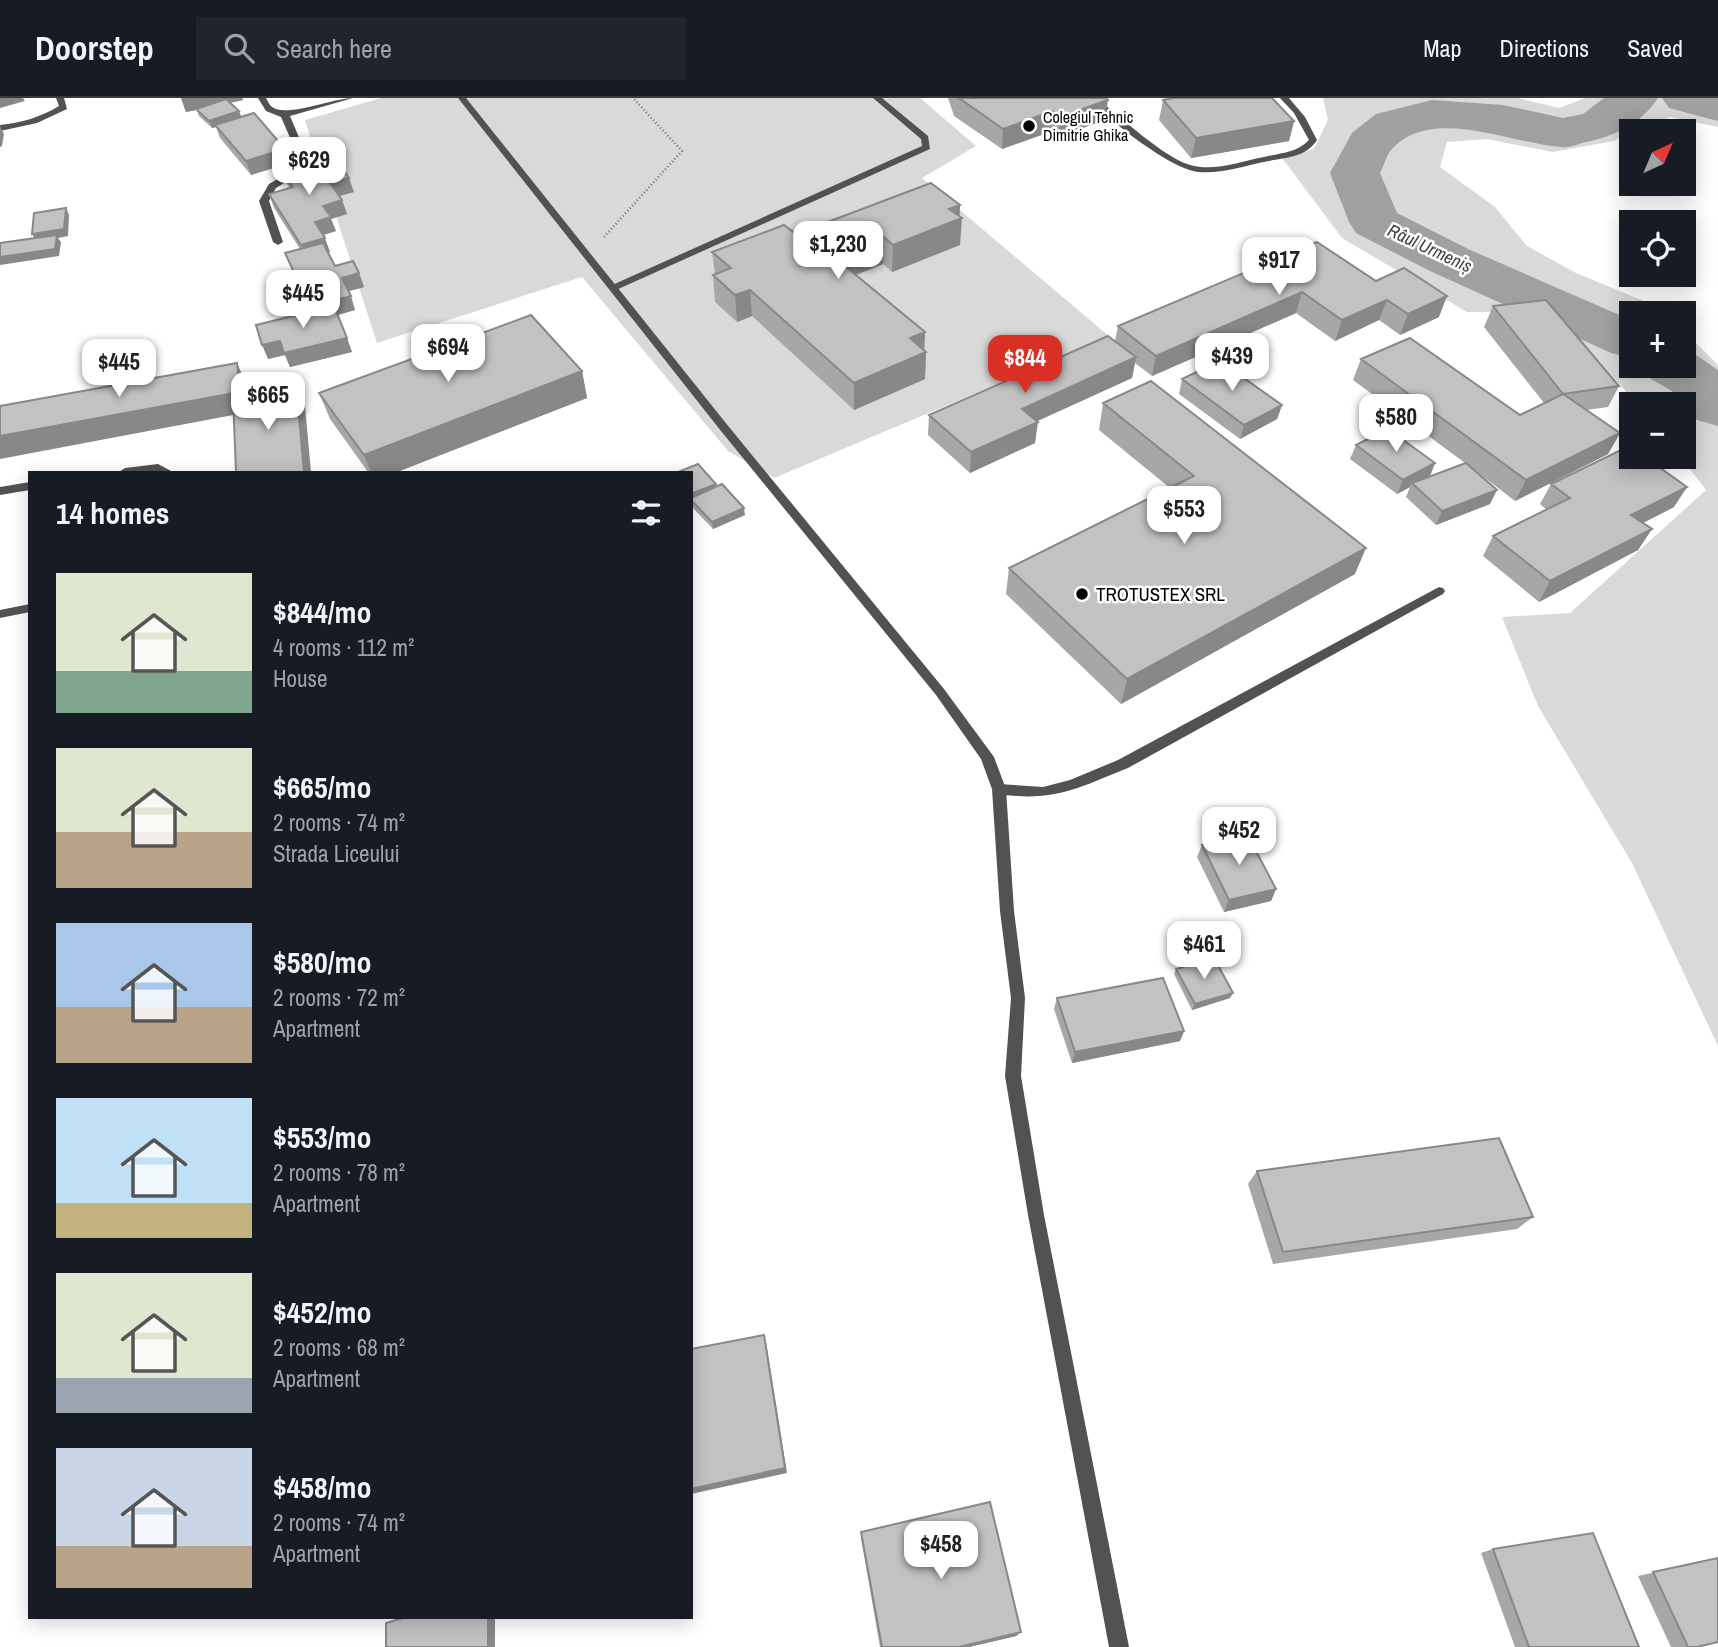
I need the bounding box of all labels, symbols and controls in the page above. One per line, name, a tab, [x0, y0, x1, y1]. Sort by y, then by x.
search box	[196, 17, 686, 80]
text: Doorstep	[35, 26, 154, 70]
icon: search	[220, 29, 258, 67]
text: Search here	[276, 31, 392, 66]
text: Map	[1423, 32, 1461, 64]
text: Directions	[1499, 32, 1589, 64]
text: Saved	[1627, 32, 1683, 64]
place label: Colegiul Tehnic Dimitrie Ghika	[1043, 106, 1134, 146]
marker: Colegiul Tehnic Dimitrie Ghika	[1021, 118, 1037, 134]
north arrow	[1619, 119, 1696, 196]
map controls	[1619, 119, 1696, 469]
pin: $629	[268, 138, 350, 197]
text: $629	[288, 144, 330, 175]
button: locate	[1619, 210, 1696, 287]
water label: Râul Urmeniș	[1384, 218, 1476, 278]
pin: $1,230	[781, 222, 895, 281]
text: $1,230	[809, 228, 867, 259]
pin: $917	[1238, 238, 1320, 297]
text: $917	[1258, 244, 1300, 275]
pin: $445	[262, 271, 344, 330]
text: $445	[282, 277, 324, 308]
button: +	[1619, 301, 1696, 378]
pin: $694	[407, 324, 489, 384]
text: $694	[427, 331, 469, 362]
pin: $439	[1191, 334, 1273, 393]
pin: $844	[984, 336, 1066, 395]
pin: $445	[78, 340, 160, 399]
text: $439	[1211, 340, 1253, 371]
text: $844	[1004, 342, 1046, 373]
text: $445	[98, 346, 140, 377]
pin: $665	[227, 372, 309, 432]
text: $665	[247, 379, 289, 410]
button: −	[1619, 392, 1696, 469]
pin: $580	[1355, 394, 1437, 454]
text: $580	[1375, 401, 1417, 432]
pin: $553	[1143, 486, 1225, 546]
text: 14 homes	[56, 493, 170, 533]
text: $553	[1163, 493, 1205, 524]
icon: filters	[627, 494, 665, 532]
place label: TROTUSTEX SRL	[1096, 581, 1225, 607]
marker: TROTUSTEX SRL	[1074, 586, 1090, 602]
text: $844/mo	[273, 592, 371, 632]
icon: home	[112, 601, 196, 685]
text: 4 rooms · 112 m²	[273, 632, 414, 663]
text: House	[273, 663, 328, 694]
text: $665/mo	[273, 767, 371, 807]
icon: home	[112, 776, 196, 860]
text: 2 rooms · 74 m²	[273, 807, 405, 838]
pin: $452	[1198, 808, 1280, 867]
text: $452	[1218, 814, 1260, 845]
text: Strada Liceului	[273, 838, 400, 869]
pin: $461	[1163, 922, 1245, 981]
text: $461	[1183, 928, 1225, 959]
text: $580/mo	[273, 942, 371, 982]
icon: home	[112, 951, 196, 1035]
text: 2 rooms · 72 m²	[273, 982, 405, 1013]
text: Apartment	[273, 1013, 360, 1044]
text: $553/mo	[273, 1117, 371, 1157]
icon: home	[112, 1126, 196, 1210]
text: 2 rooms · 78 m²	[273, 1157, 405, 1188]
text: Apartment	[273, 1188, 360, 1219]
text: $452/mo	[273, 1292, 371, 1332]
icon: home	[112, 1301, 196, 1385]
text: 2 rooms · 68 m²	[273, 1332, 405, 1363]
text: Apartment	[273, 1363, 360, 1394]
text: $458/mo	[273, 1467, 371, 1507]
icon: home	[112, 1476, 196, 1560]
text: 2 rooms · 74 m²	[273, 1507, 405, 1538]
pin: $458	[900, 1522, 982, 1581]
text: $458	[920, 1528, 962, 1559]
text: Apartment	[273, 1538, 360, 1569]

